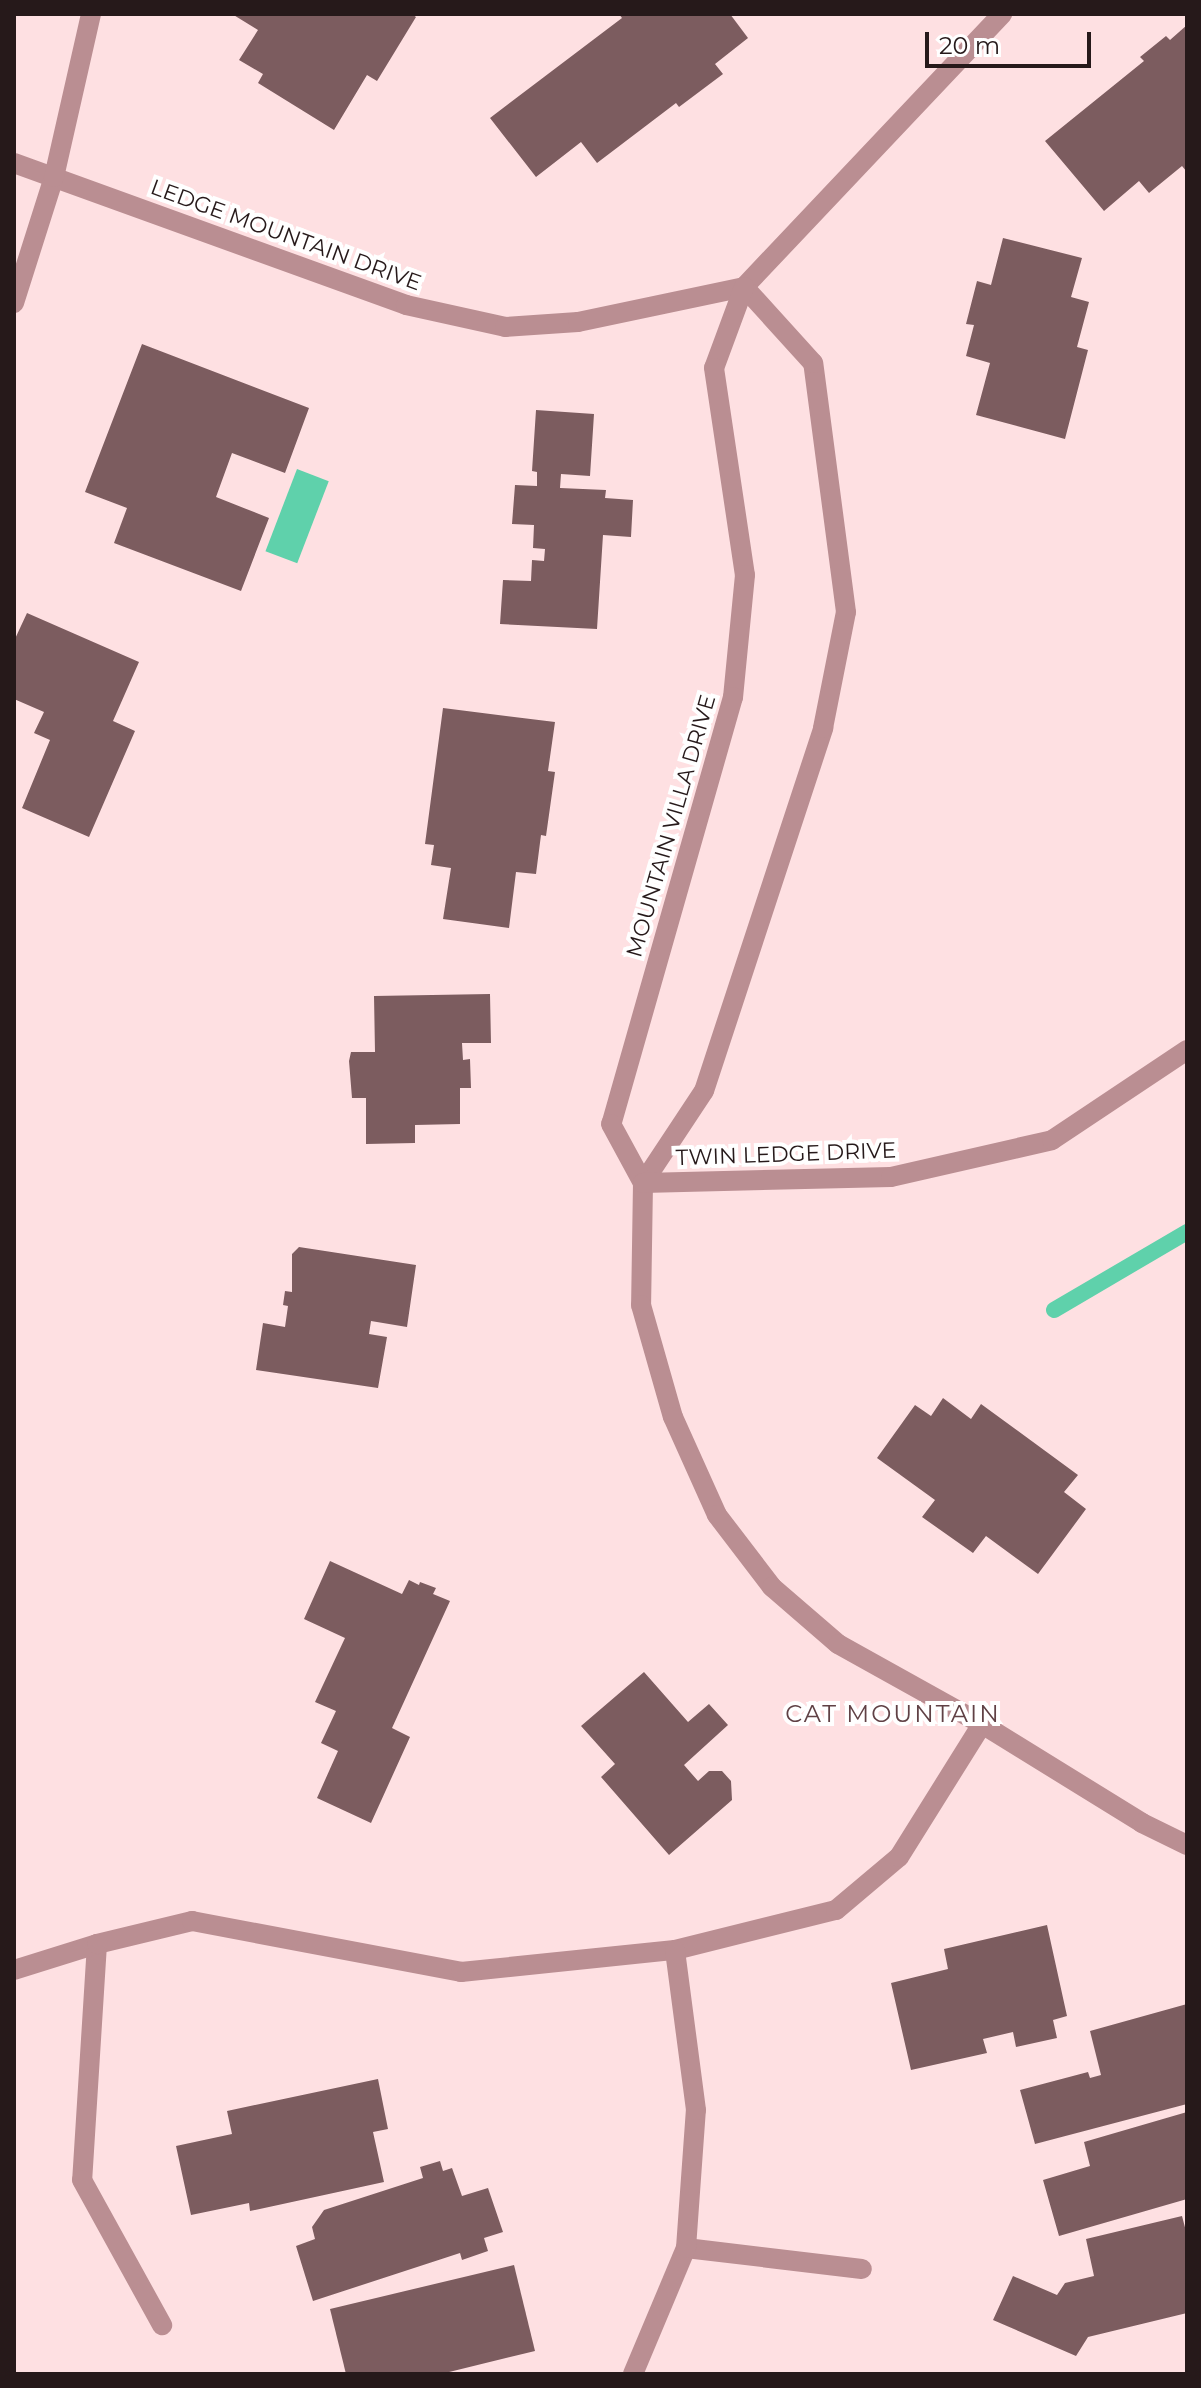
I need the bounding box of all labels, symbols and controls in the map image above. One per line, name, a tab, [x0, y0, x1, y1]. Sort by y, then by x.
scale bar	[929, 16, 1095, 66]
text: 20 m	[939, 31, 1000, 60]
street label: LEDGE MOUNTAIN DRIVE	[147, 174, 425, 296]
street label: MOUNTAIN VILLA DRIVE	[621, 692, 721, 960]
street label: TWIN LEDGE DRIVE	[675, 1137, 897, 1171]
district label: CAT MOUNTAIN	[785, 1700, 1001, 1728]

